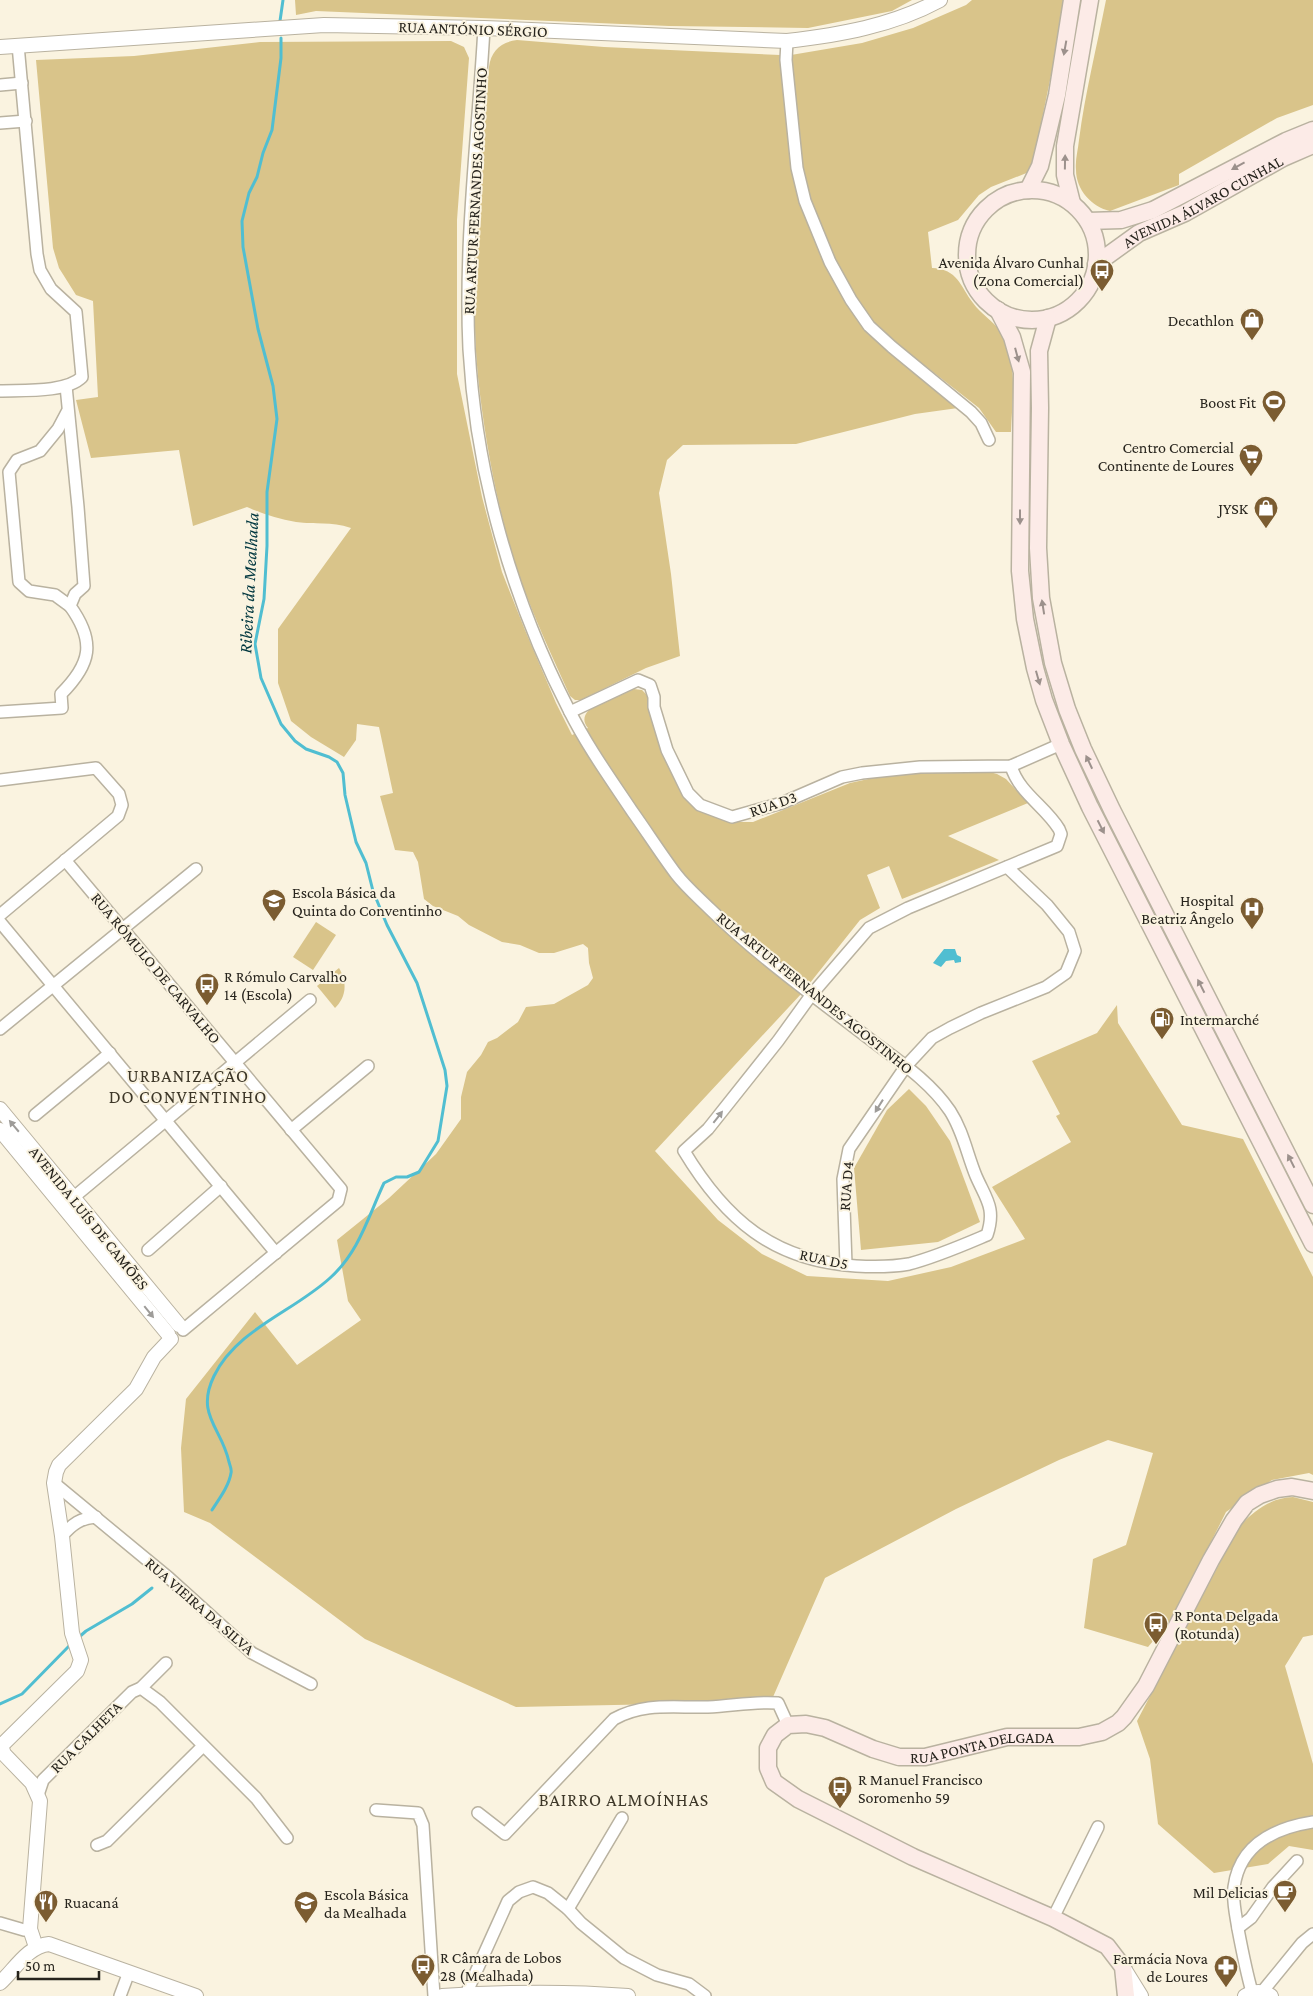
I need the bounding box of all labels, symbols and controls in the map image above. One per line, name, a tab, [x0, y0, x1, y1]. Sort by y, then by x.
street label: RUA ANTÓNIO SÉRGIO	[398, 18, 548, 40]
one-way arrow	[1061, 41, 1069, 57]
street label: RUA ARTUR FERNANDES AGOSTINHO	[460, 67, 490, 315]
street label: AVENIDA ÁLVARO CUNHAL	[1119, 152, 1285, 251]
one-way arrow	[1061, 154, 1069, 170]
one-way arrow	[1230, 162, 1245, 170]
place label: Avenida Álvaro Cunhal (Zona Comercial)	[938, 254, 1084, 290]
bus stop icon: Avenida Álvaro Cunhal (Zona Comercial)	[1089, 258, 1115, 292]
shop icon: Decathlon	[1239, 307, 1265, 341]
place label: Decathlon	[1168, 312, 1234, 329]
one-way arrow	[1014, 348, 1022, 363]
sports icon: Boost Fit	[1261, 389, 1287, 423]
place label: Boost Fit	[1200, 394, 1257, 411]
place label: Centro Comercial Continente de Loures	[1098, 439, 1234, 474]
supermarket icon: Centro Comercial Continente de Loures	[1238, 443, 1264, 477]
shop icon: JYSK	[1253, 495, 1279, 529]
place label: JYSK	[1216, 500, 1249, 518]
one-way arrow	[1016, 509, 1024, 525]
water label: Ribeira da Mealhada	[235, 511, 263, 654]
one-way arrow	[1039, 599, 1047, 615]
one-way arrow	[1034, 670, 1042, 685]
one-way arrow	[1085, 755, 1093, 769]
street label: RUA D3	[747, 788, 799, 820]
one-way arrow	[1097, 820, 1105, 834]
place label: Escola Básica da Quinta do Conventinho	[292, 884, 442, 919]
school or university icon: Escola Básica da Quinta do Conventinho	[261, 888, 287, 922]
street label: RUA RÓMULO DE CARVALHO	[88, 889, 224, 1047]
place label: Hospital Beatriz Ângelo	[1141, 892, 1234, 928]
hospital icon: Hospital Beatriz Ângelo	[1239, 896, 1265, 930]
street label: RUA ARTUR FERNANDES AGOSTINHO	[714, 909, 916, 1077]
place label: R Rómulo Carvalho 14 (Escola)	[224, 968, 347, 1004]
bus stop icon: R Rómulo Carvalho 14 (Escola)	[194, 972, 220, 1006]
one-way arrow	[1197, 978, 1205, 993]
fuel station icon: Intermarché	[1149, 1006, 1175, 1040]
place label: Intermarché	[1180, 1011, 1259, 1028]
district label: URBANIZAÇÃO DO CONVENTINHO	[109, 1066, 267, 1107]
one-way arrow	[874, 1099, 883, 1113]
one-way arrow	[712, 1110, 723, 1123]
one-way arrow	[8, 1120, 19, 1133]
street label: AVENIDA LUÍS DE CAMÕES	[26, 1143, 152, 1293]
one-way arrow	[1287, 1154, 1295, 1169]
street label: RUA D4	[836, 1161, 856, 1211]
street label: RUA D5	[798, 1246, 850, 1272]
one-way arrow	[144, 1305, 155, 1318]
street label: RUA VIEIRA DA SILVA	[142, 1554, 259, 1659]
place label: R Ponta Delgada (Rotunda)	[1174, 1607, 1279, 1643]
bus stop icon: R Ponta Delgada (Rotunda)	[1143, 1611, 1169, 1645]
street label: RUA CALHETA	[47, 1697, 126, 1776]
street label: RUA PONTA DELGADA	[910, 1729, 1055, 1766]
place label: R Manuel Francisco Soromenho 59	[858, 1771, 983, 1806]
bus stop icon: R Manuel Francisco Soromenho 59	[827, 1775, 853, 1809]
district label: BAIRRO ALMOÍNHAS	[539, 1790, 709, 1810]
cafe icon: Mil Delicias	[1272, 1879, 1298, 1913]
place label: Mil Delicias	[1193, 1884, 1268, 1901]
place label: Escola Básica da Mealhada	[324, 1886, 409, 1921]
restaurant icon: Ruacaná	[33, 1889, 59, 1923]
school or university icon: Escola Básica da Mealhada	[293, 1890, 319, 1924]
place label: Ruacaná	[64, 1894, 119, 1911]
scale bar	[18, 1948, 99, 1980]
place label: R Câmara de Lobos 28 (Mealhada)	[440, 1949, 561, 1985]
place label: Farmácia Nova de Loures	[1113, 1950, 1209, 1985]
bus stop icon: R Câmara de Lobos 28 (Mealhada)	[410, 1953, 436, 1987]
pharmacy icon: Farmácia Nova de Loures	[1213, 1954, 1239, 1988]
text: 50 m	[25, 1958, 55, 1974]

